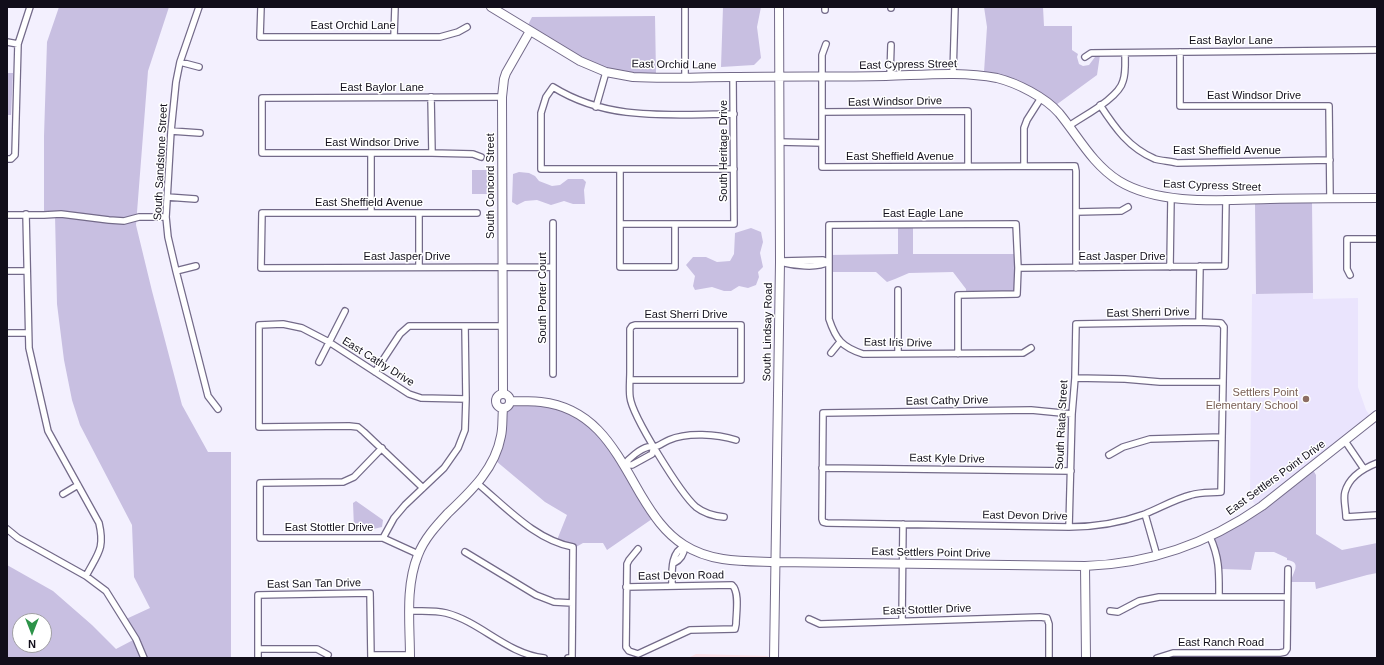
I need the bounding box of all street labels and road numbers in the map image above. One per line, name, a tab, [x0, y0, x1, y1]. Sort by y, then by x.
street label: East Orchid Lane	[311, 19, 395, 33]
street label: East Baylor Lane	[1189, 34, 1273, 48]
street label: East Orchid Lane	[631, 58, 717, 72]
street label: East Cypress Street	[859, 58, 957, 72]
street label: East Baylor Lane	[340, 81, 424, 95]
street label: East Windsor Drive	[1207, 89, 1301, 103]
street label: East Windsor Drive	[848, 95, 942, 109]
street label: South Heritage Drive	[717, 100, 731, 202]
street label: South Sandstone Street	[151, 103, 171, 221]
street label: South Concord Street	[484, 133, 498, 239]
street label: East Windsor Drive	[325, 136, 419, 150]
street label: East Sheffield Avenue	[1173, 144, 1281, 158]
street label: East Sheffield Avenue	[846, 150, 954, 164]
street label: East Cypress Street	[1163, 178, 1261, 194]
street label: East Sheffield Avenue	[315, 196, 423, 210]
street label: East Eagle Lane	[883, 207, 963, 221]
street label: East Jasper Drive	[364, 250, 450, 264]
street label: East Jasper Drive	[1079, 250, 1165, 264]
street label: South Porter Court	[536, 252, 550, 344]
street label: South Lindsay Road	[761, 282, 775, 382]
street label: East Sherri Drive	[1106, 306, 1190, 320]
street label: East Sherri Drive	[644, 308, 728, 322]
street label: East Cathy Drive	[340, 335, 416, 389]
street label: East Iris Drive	[864, 336, 932, 350]
street label: South Riata Street	[1053, 380, 1071, 470]
street label: East Cathy Drive	[906, 394, 988, 408]
street label: East Settlers Point Drive	[1224, 438, 1328, 518]
street label: East Kyle Drive	[909, 452, 985, 466]
street label: East Devon Drive	[982, 509, 1068, 523]
street label: East Stottler Drive	[285, 521, 373, 535]
street label: East Settlers Point Drive	[871, 545, 991, 561]
street label: East Devon Road	[638, 569, 724, 583]
street label: East San Tan Drive	[267, 577, 361, 591]
street label: East Stottler Drive	[882, 602, 972, 618]
street label: East Ranch Road	[1178, 636, 1264, 650]

